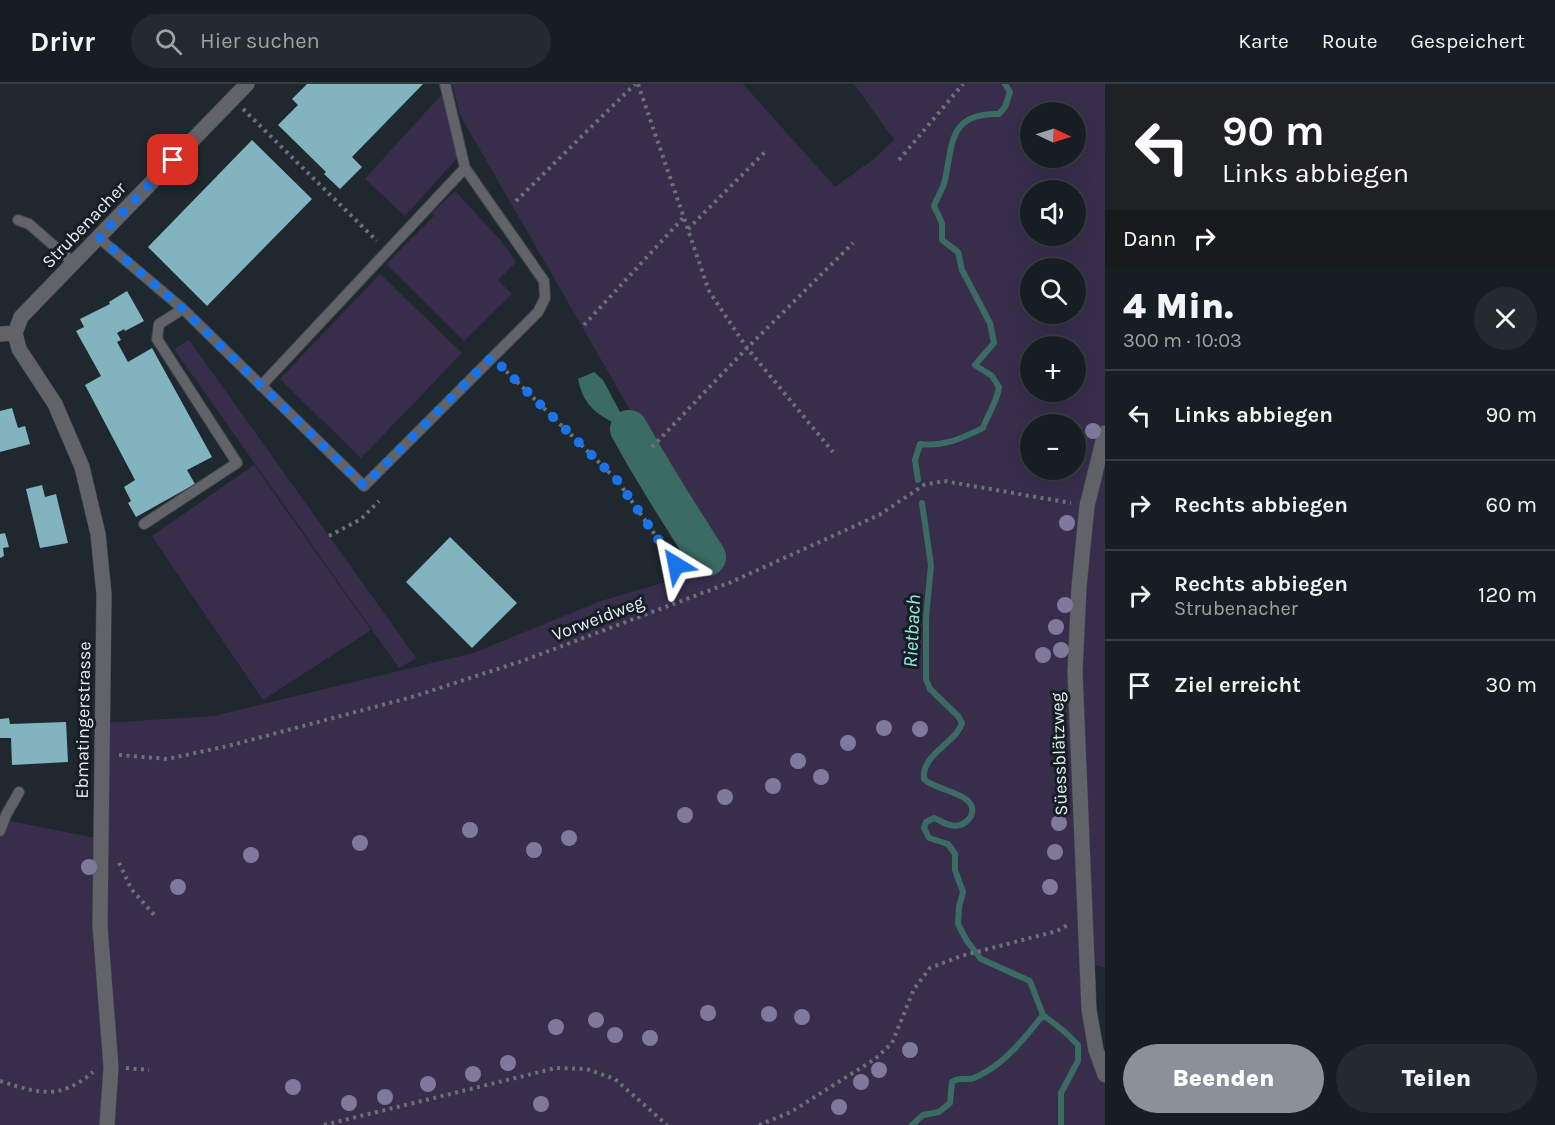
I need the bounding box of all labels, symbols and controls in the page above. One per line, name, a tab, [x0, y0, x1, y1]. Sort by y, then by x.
search box	[131, 14, 551, 68]
text: Drivr	[30, 25, 95, 58]
icon: search	[152, 25, 185, 58]
text: Hier suchen	[200, 28, 320, 54]
text: Karte	[1238, 29, 1289, 53]
text: Route	[1322, 29, 1378, 53]
text: Gespeichert	[1411, 29, 1525, 53]
north arrow	[1020, 102, 1086, 168]
map controls	[1020, 102, 1086, 480]
text: 90 m	[1222, 106, 1325, 156]
icon: left	[1123, 108, 1201, 186]
pin	[147, 134, 198, 185]
icon: arrive	[156, 143, 189, 176]
text: Links abbiegen	[1222, 157, 1409, 189]
street label: Strubenacher	[37, 177, 131, 273]
button: sound	[1020, 180, 1086, 246]
icon: right	[1188, 222, 1221, 255]
text: Dann	[1123, 226, 1176, 252]
button: search	[1020, 258, 1086, 324]
text: 4 Min.	[1123, 285, 1233, 327]
button: close	[1474, 287, 1537, 350]
text: 300 m · 10:03	[1123, 329, 1242, 352]
button: +	[1020, 336, 1086, 402]
icon: left	[1123, 399, 1156, 432]
text: Links abbiegen	[1174, 402, 1333, 428]
text: 90 m	[1485, 402, 1537, 428]
button: −	[1020, 414, 1086, 480]
icon: right	[1123, 489, 1156, 522]
text: Rechts abbiegen	[1174, 492, 1348, 518]
text: 60 m	[1486, 492, 1537, 518]
position arrow	[644, 533, 708, 597]
text: Rechts abbiegen	[1174, 571, 1348, 597]
icon: right	[1123, 579, 1156, 612]
text: 120 m	[1478, 582, 1537, 608]
street label: Vorweidweg	[549, 590, 647, 646]
water label: Rietbach	[899, 594, 925, 668]
text: Strubenacher	[1174, 597, 1298, 620]
street label: Ebmatingerstrasse	[71, 641, 95, 799]
icon: arrive	[1123, 669, 1156, 702]
text: Ziel erreicht	[1174, 672, 1301, 698]
text: 30 m	[1485, 672, 1537, 698]
street label: Süessblätzweg	[1046, 692, 1072, 816]
button: Beenden	[1123, 1044, 1324, 1113]
button: Teilen	[1336, 1044, 1537, 1113]

